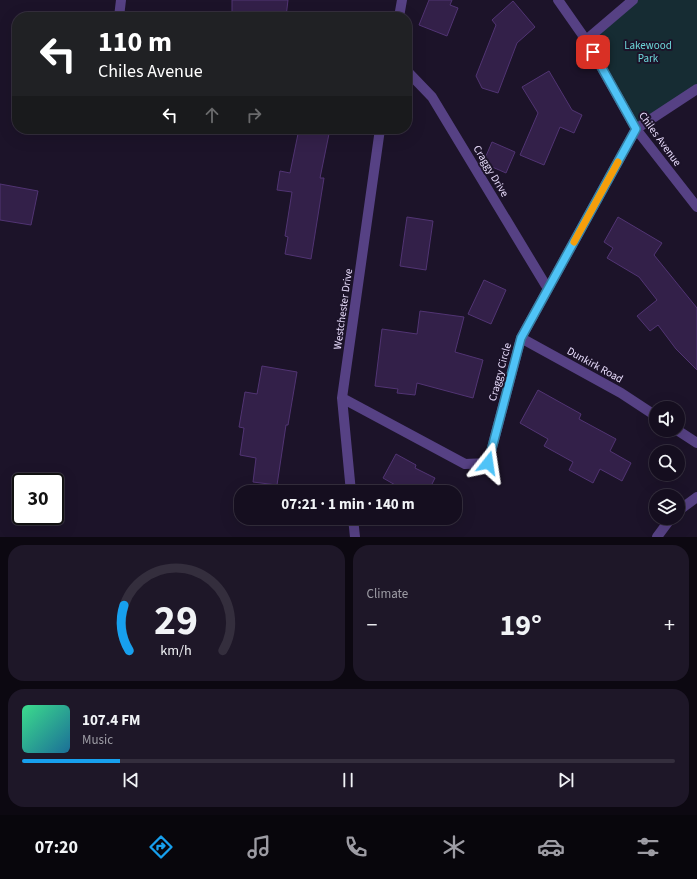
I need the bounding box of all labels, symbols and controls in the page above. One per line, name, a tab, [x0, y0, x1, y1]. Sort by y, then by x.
text: 110 m	[98, 22, 172, 62]
icon: left	[32, 28, 84, 80]
pin	[576, 35, 610, 69]
park label: Lakewood Park	[624, 38, 672, 66]
icon: arrive	[582, 41, 604, 63]
text: Chiles Avenue	[98, 59, 203, 84]
icon: left	[159, 104, 181, 126]
icon: ahead	[201, 104, 223, 126]
icon: right	[243, 104, 265, 126]
street label: Chiles Avenue	[635, 109, 685, 170]
street label: Craggy Drive	[470, 142, 513, 200]
street label: Westchester Drive	[330, 267, 356, 351]
street label: Craggy Circle	[485, 341, 515, 403]
street label: Dunkirk Road	[564, 343, 626, 387]
map controls	[649, 401, 685, 525]
button: sound	[649, 401, 685, 437]
position arrow	[467, 442, 509, 484]
button: search	[649, 445, 685, 481]
speed limit sign: 30	[12, 473, 64, 525]
button: layers	[649, 489, 685, 525]
text: 07:21 · 1 min · 140 m	[281, 494, 415, 515]
text: Climate	[367, 585, 408, 603]
text: 29	[154, 591, 198, 651]
text: 19°	[499, 604, 542, 647]
text: −	[367, 609, 377, 641]
text: +	[664, 609, 675, 641]
text: km/h	[160, 640, 192, 661]
text: 107.4 FM	[82, 710, 140, 731]
text: Music	[82, 731, 113, 749]
icon: previous	[120, 769, 142, 791]
icon: pause	[337, 769, 359, 791]
icon: next	[555, 769, 577, 791]
icon: directions	[147, 833, 175, 861]
icon: music	[245, 833, 273, 861]
icon: phone	[342, 833, 370, 861]
icon: climate	[440, 833, 468, 861]
icon: car	[537, 833, 565, 861]
icon: filters	[634, 833, 662, 861]
text: 07:20	[35, 835, 78, 860]

